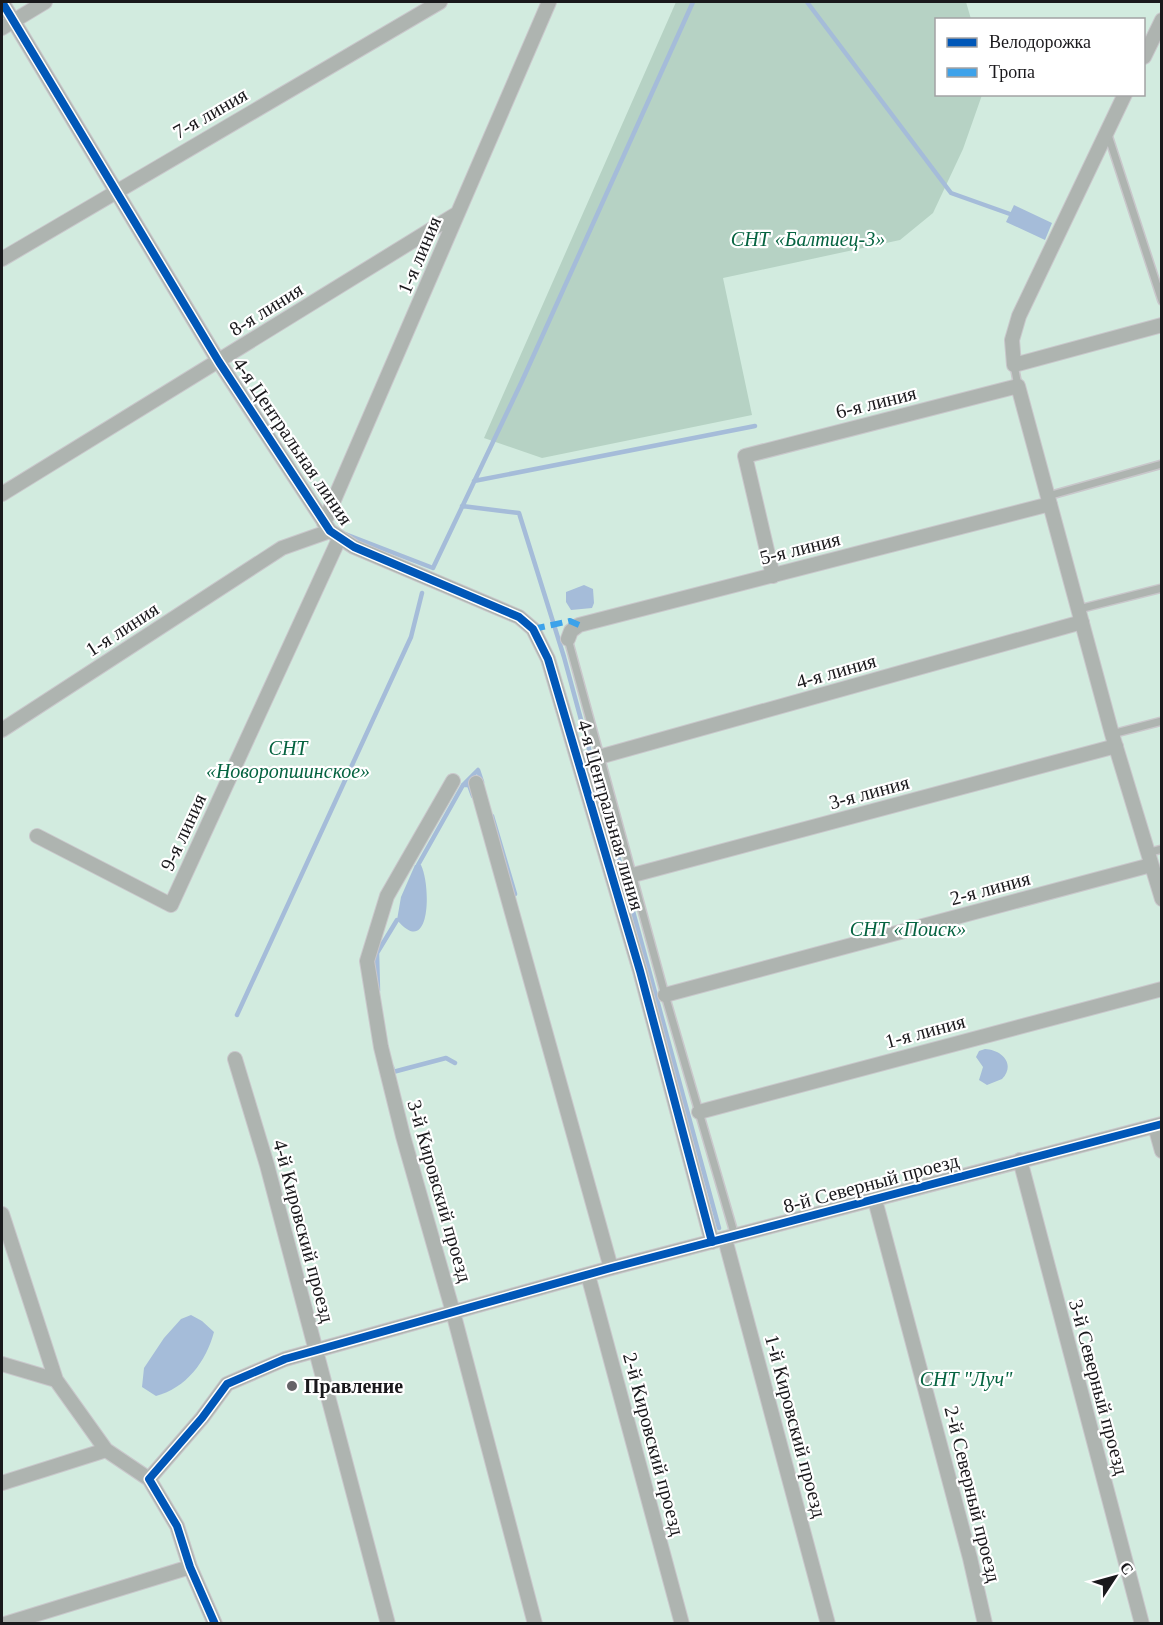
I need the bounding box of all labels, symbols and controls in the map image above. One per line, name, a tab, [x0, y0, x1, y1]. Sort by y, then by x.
legend	[935, 18, 1145, 96]
text: Велодорожка	[989, 32, 1091, 52]
text: Тропа	[989, 62, 1035, 82]
street label: 7-я линия	[169, 83, 251, 143]
street label: 1-я линия	[393, 213, 445, 297]
park label: СНТ «Балтиец-3»	[731, 228, 885, 251]
street label: 8-я линия	[225, 278, 307, 340]
street label: 4-я Центральная линия	[228, 353, 357, 529]
street label: 6-я линия	[833, 381, 919, 423]
street label: 5-я линия	[757, 527, 843, 569]
street label: 1-я линия	[82, 597, 162, 661]
street label: 4-я линия	[793, 649, 879, 693]
street label: 4-я Центральная линия	[572, 717, 649, 913]
park label: СНТ «Новоропшинское»	[206, 737, 370, 783]
street label: 3-я линия	[826, 771, 912, 813]
street label: 9-я линия	[156, 790, 210, 874]
street label: 2-я линия	[947, 867, 1033, 909]
park label: СНТ «Поиск»	[850, 918, 966, 940]
street label: 1-я линия	[882, 1010, 968, 1052]
street label: 3-й Кировский проезд	[402, 1097, 477, 1285]
street label: 4-й Кировский проезд	[268, 1137, 339, 1325]
street label: 8-й Северный проезд	[781, 1149, 961, 1218]
street label: 3-й Северный проезд	[1064, 1297, 1133, 1477]
street label: 1-й Кировский проезд	[760, 1332, 831, 1520]
street label: 2-й Кировский проезд	[618, 1350, 689, 1538]
park label: СНТ "Луч"	[920, 1368, 1013, 1391]
place label: Правление	[304, 1375, 403, 1398]
marker: Правление	[285, 1379, 299, 1393]
street label: 2-й Северный проезд	[940, 1404, 1006, 1585]
north arrow	[1085, 1547, 1145, 1607]
text: С	[1116, 1559, 1137, 1578]

